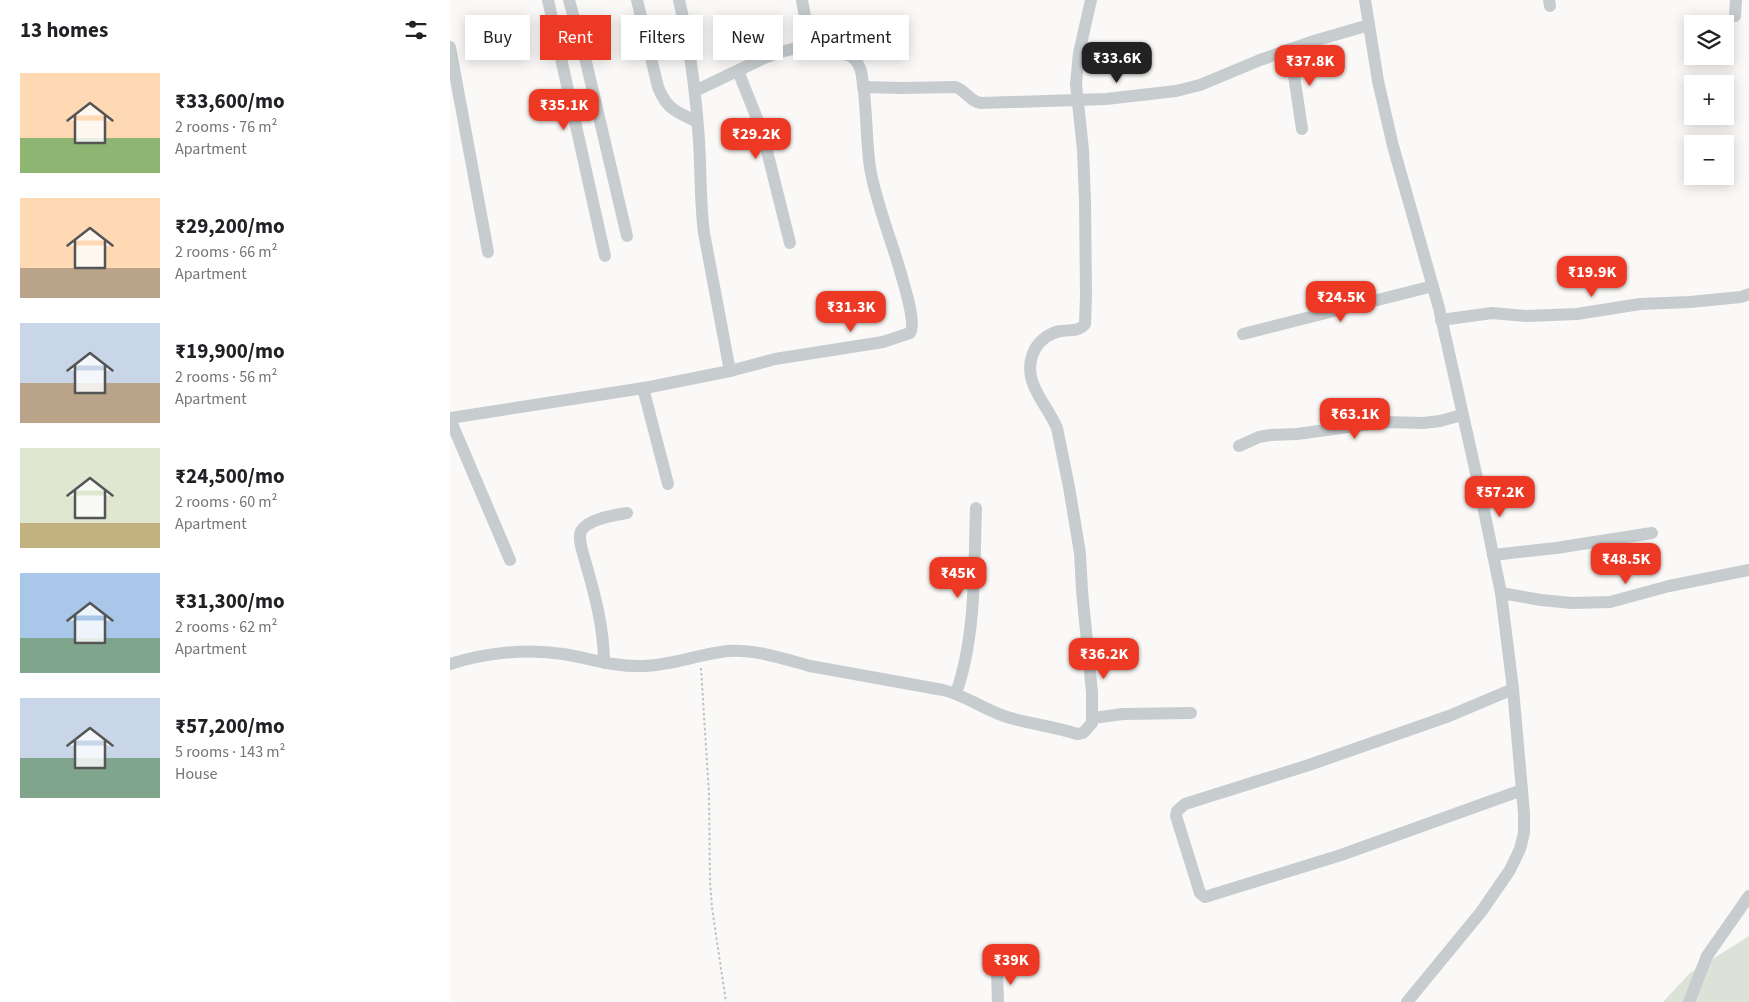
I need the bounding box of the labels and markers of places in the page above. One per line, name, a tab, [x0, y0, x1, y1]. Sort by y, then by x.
pin: ₹33.6K	[1076, 42, 1158, 84]
pin: ₹37.8K	[1269, 44, 1351, 87]
pin: ₹35.1K	[523, 88, 605, 131]
pin: ₹29.2K	[715, 118, 797, 160]
pin: ₹19.9K	[1551, 256, 1633, 298]
pin: ₹24.5K	[1300, 280, 1382, 323]
pin: ₹31.3K	[810, 290, 892, 333]
pin: ₹63.1K	[1314, 398, 1396, 440]
pin: ₹57.2K	[1459, 476, 1541, 518]
pin: ₹48.5K	[1585, 542, 1667, 585]
pin: ₹45K	[928, 556, 988, 599]
pin: ₹36.2K	[1063, 638, 1145, 680]
pin: ₹39K	[981, 944, 1041, 986]

